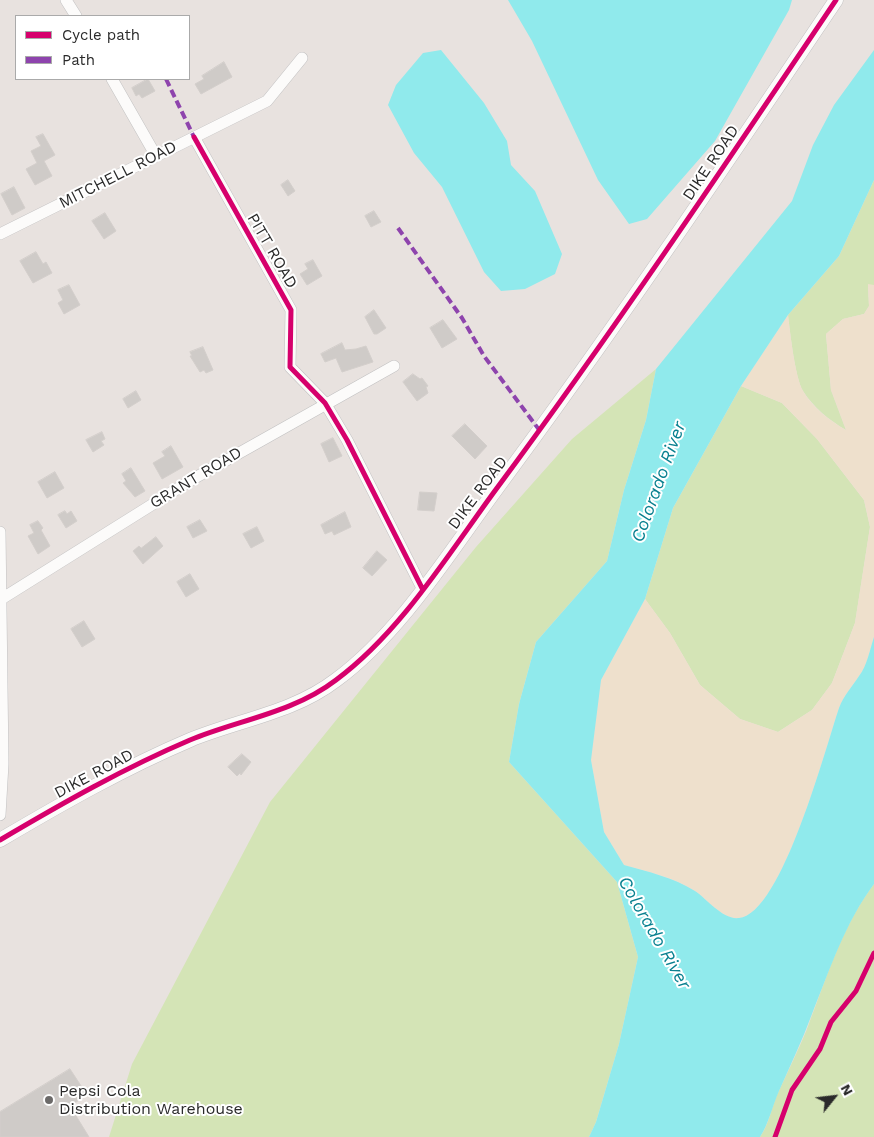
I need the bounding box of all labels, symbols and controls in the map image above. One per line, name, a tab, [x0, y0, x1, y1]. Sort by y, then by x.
legend	[15, 15, 190, 80]
text: Cycle path	[62, 26, 140, 44]
text: Path	[62, 51, 95, 69]
street label: DIKE ROAD	[679, 122, 743, 204]
street label: MITCHELL ROAD	[56, 137, 180, 213]
street label: PITT ROAD	[243, 210, 301, 292]
water label: Colorado River	[627, 419, 691, 545]
street label: GRANT ROAD	[147, 443, 245, 513]
street label: DIKE ROAD	[444, 453, 512, 533]
street label: DIKE ROAD	[51, 745, 137, 803]
water label: Colorado River	[613, 873, 695, 993]
north arrow	[809, 1072, 859, 1122]
place label: Pepsi Cola Distribution Warehouse	[59, 1081, 243, 1119]
text: N	[838, 1081, 857, 1098]
marker: Pepsi Cola Distribution Warehouse	[43, 1094, 55, 1106]

